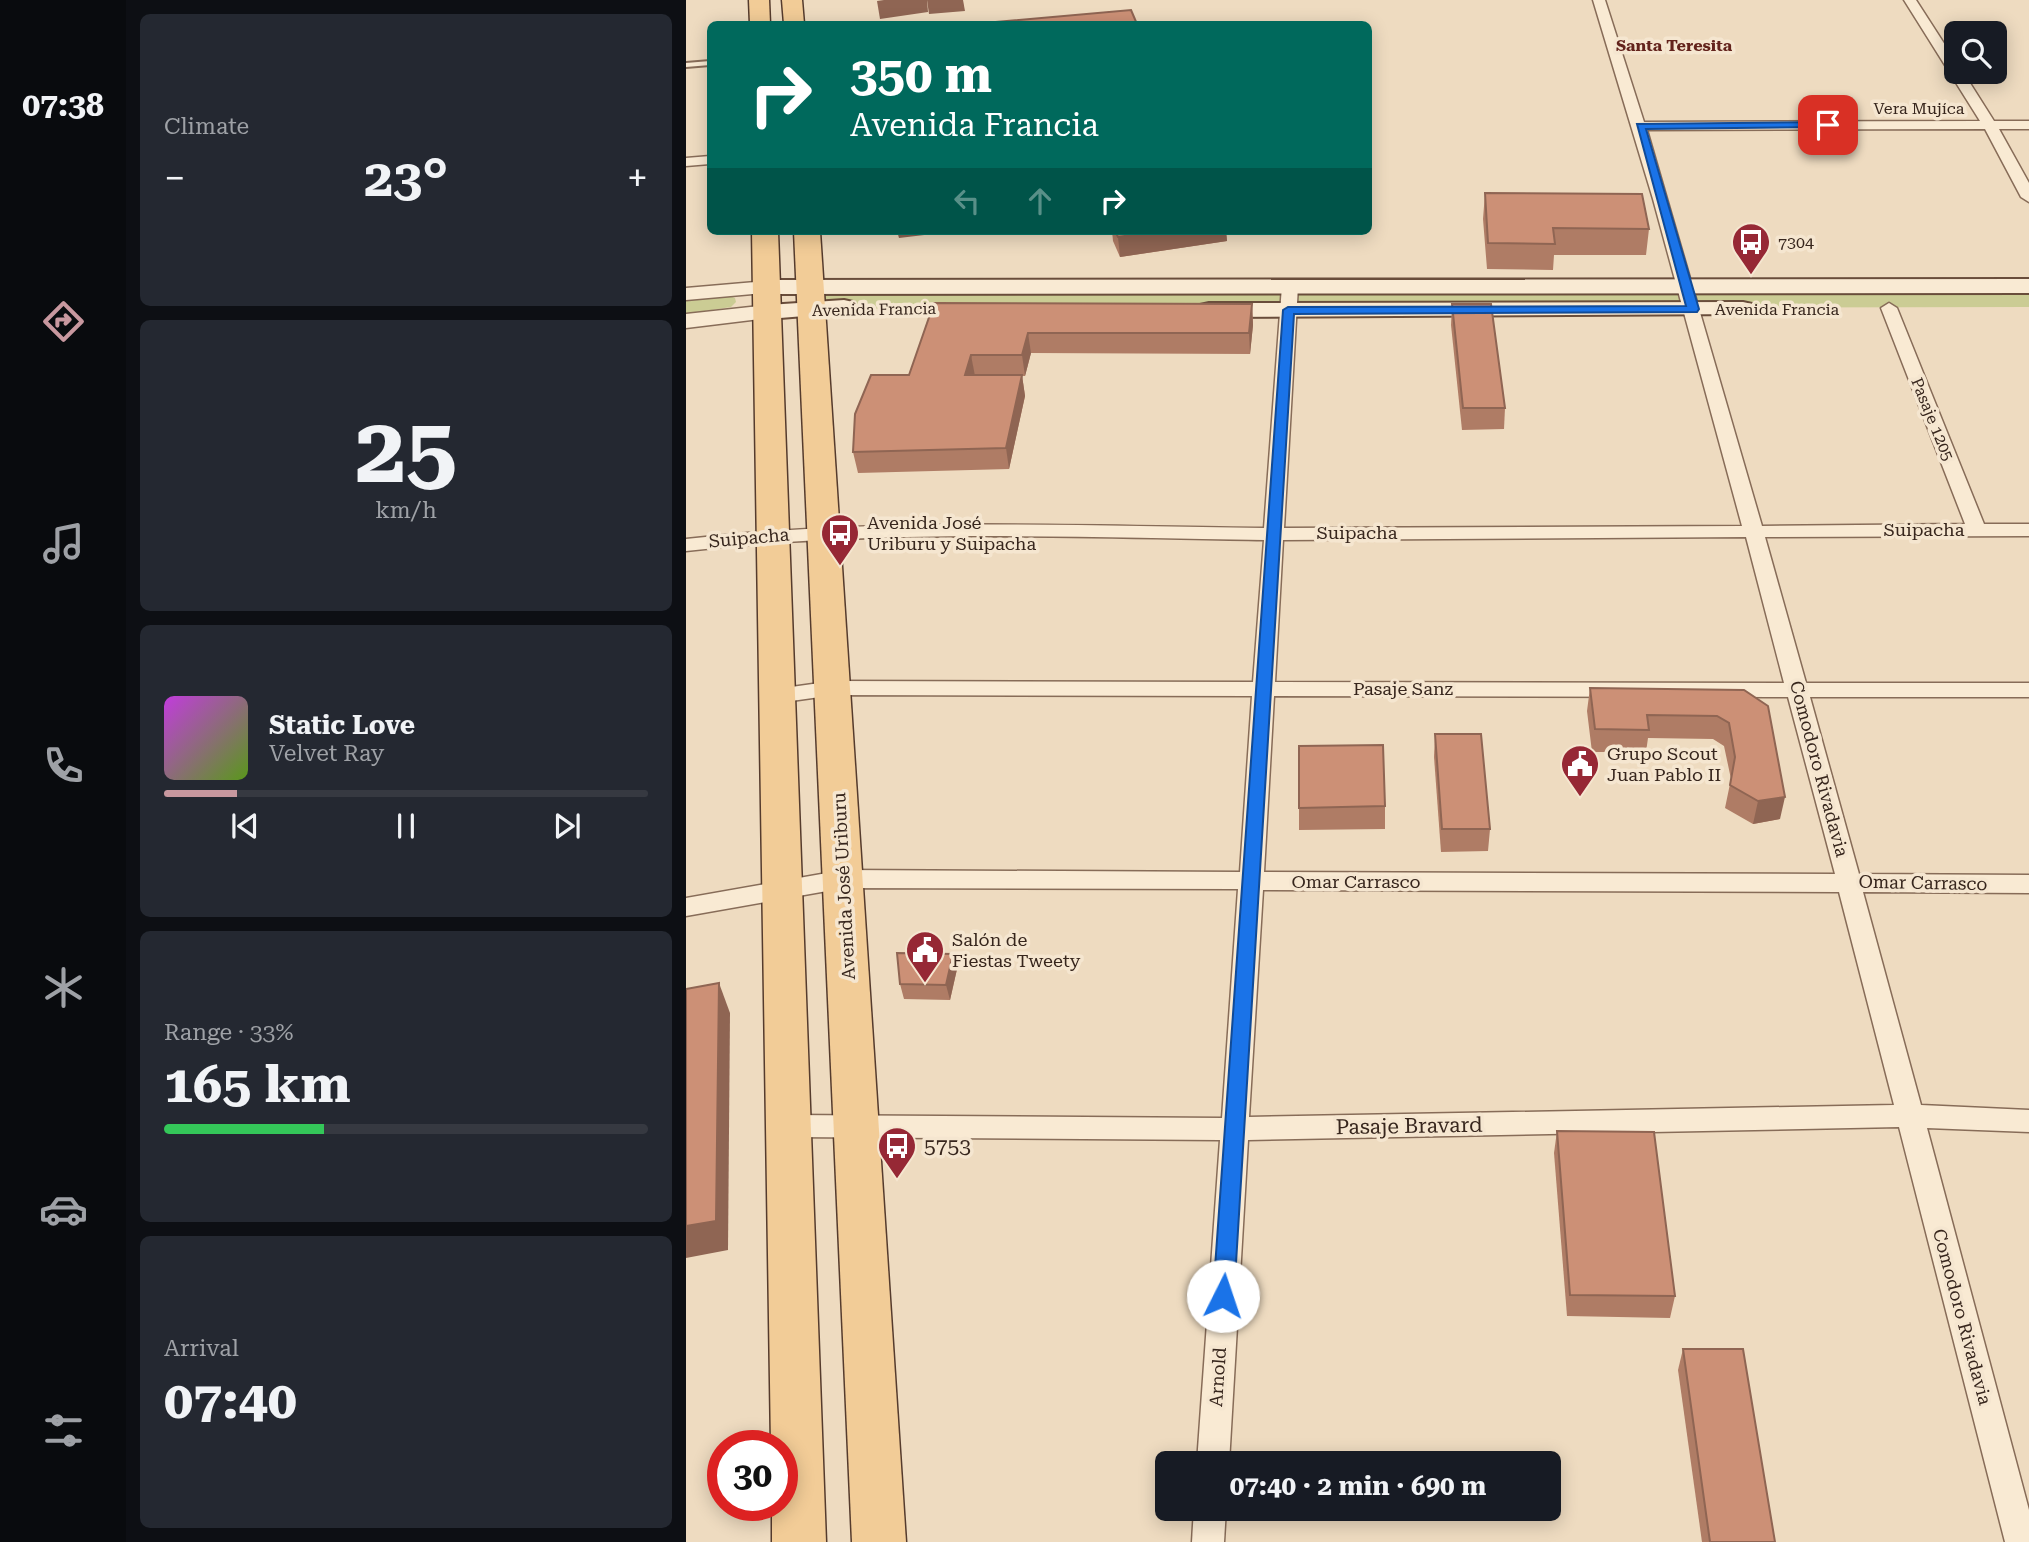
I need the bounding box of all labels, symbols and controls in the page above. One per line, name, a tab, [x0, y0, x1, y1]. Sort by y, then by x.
map controls	[1944, 21, 2007, 84]
button: search	[1944, 21, 2007, 84]
district label: Santa Teresita	[1616, 36, 1733, 55]
text: 350 m	[850, 47, 992, 104]
icon: right	[735, 49, 826, 140]
text: 07:38	[22, 86, 104, 124]
pin	[1798, 95, 1858, 155]
street label: Vera Mujíca	[1874, 99, 1965, 118]
text: Avenida Francia	[850, 106, 1099, 144]
icon: arrive	[1809, 106, 1847, 144]
text: Climate	[164, 113, 249, 140]
text: 23°	[364, 148, 448, 209]
text: −	[164, 156, 185, 200]
text: +	[627, 156, 648, 200]
icon: left	[948, 182, 986, 220]
icon: ahead	[1021, 182, 1059, 220]
icon: right	[1094, 182, 1132, 220]
bus stop icon: 7304	[1730, 221, 1772, 276]
place label: 7304	[1778, 233, 1814, 252]
icon: directions	[39, 297, 88, 346]
street label: Avenida Francia	[812, 299, 937, 320]
street label: Avenida Francia	[1715, 300, 1840, 319]
street label: Pasaje 1205	[1907, 375, 1958, 464]
text: 25	[355, 398, 457, 504]
text: km/h	[375, 497, 437, 524]
bus stop icon: Avenida José Uriburu y Suipacha	[819, 512, 861, 567]
place label: Avenida José Uriburu y Suipacha	[867, 512, 1036, 554]
icon: music	[39, 519, 88, 568]
street label: Suipacha	[1884, 519, 1965, 540]
street label: Suipacha	[1317, 522, 1398, 543]
street label: Suipacha	[708, 523, 790, 551]
street label: Pasaje Sanz	[1353, 678, 1454, 699]
street label: Comodoro Rivadavia	[1786, 678, 1853, 860]
text: Static Love	[269, 710, 415, 740]
text: Velvet Ray	[269, 740, 384, 767]
icon: phone	[39, 741, 88, 790]
public building icon: Grupo Scout Juan Pablo II	[1559, 743, 1601, 798]
place label: Grupo Scout Juan Pablo II	[1607, 743, 1721, 785]
street label: Avenida José Uriburu	[828, 792, 859, 980]
icon: previous	[226, 807, 264, 845]
icon: pause	[387, 807, 425, 845]
icon: next	[548, 807, 586, 845]
street label: Omar Carrasco	[1291, 871, 1421, 892]
street label: Omar Carrasco	[1858, 871, 1988, 894]
public building icon: Salón de Fiestas Tweety	[904, 929, 946, 984]
place label: Salón de Fiestas Tweety	[952, 929, 1081, 971]
icon: climate	[39, 963, 88, 1012]
text: Range · 33%	[164, 1019, 293, 1046]
text: 165 km	[164, 1054, 351, 1115]
street label: Pasaje Bravard	[1335, 1113, 1483, 1139]
bus stop icon: 5753	[876, 1125, 918, 1180]
place label: 5753	[924, 1134, 971, 1158]
icon: car	[39, 1185, 88, 1234]
street label: Comodoro Rivadavia	[1929, 1226, 1996, 1408]
position arrow	[1186, 1259, 1260, 1333]
text: Arrival	[164, 1335, 239, 1362]
street label: Arnold	[1205, 1346, 1230, 1407]
text: 07:40	[164, 1370, 297, 1431]
icon: filters	[39, 1406, 88, 1455]
speed limit sign: 30	[707, 1430, 798, 1521]
text: 07:40 · 2 min · 690 m	[1230, 1471, 1486, 1501]

